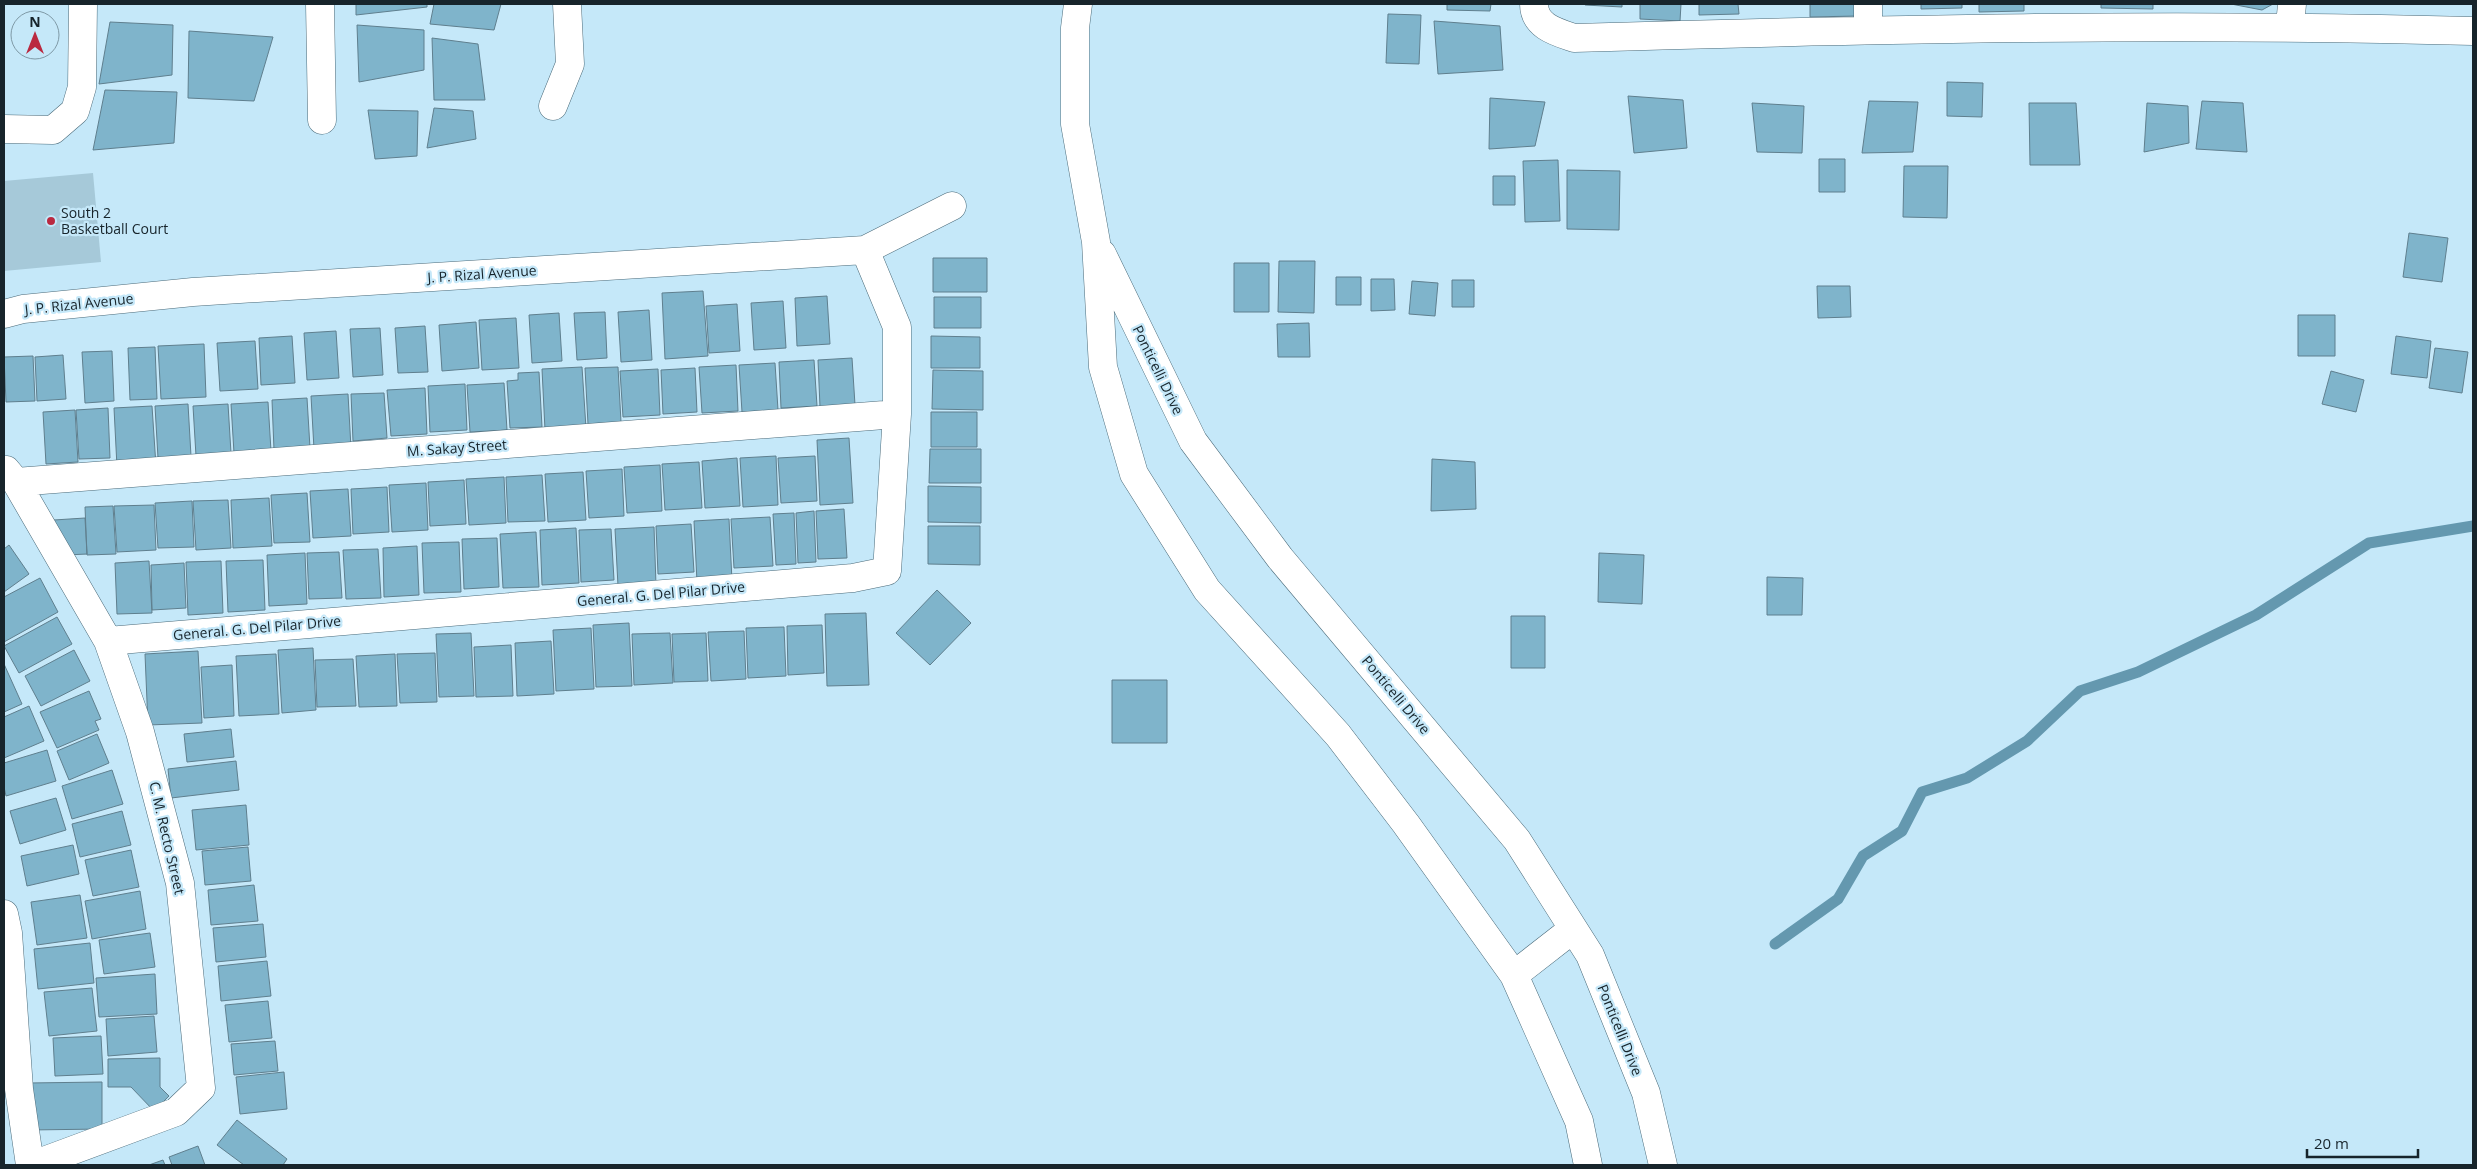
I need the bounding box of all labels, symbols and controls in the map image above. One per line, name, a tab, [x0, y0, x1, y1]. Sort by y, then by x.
north arrow	[10, 10, 60, 60]
text: N	[29, 12, 41, 31]
place label: South 2 Basketball Court	[61, 203, 168, 238]
marker: South 2 Basketball Court	[45, 215, 57, 227]
street label: J. P. Rizal Avenue	[425, 260, 537, 287]
street label: J. P. Rizal Avenue	[22, 288, 134, 319]
street label: Ponticelli Drive	[1129, 322, 1188, 418]
street label: M. Sakay Street	[406, 435, 508, 460]
street label: General. G. Del Pilar Drive	[576, 577, 746, 610]
street label: General. G. Del Pilar Drive	[172, 611, 342, 644]
street label: Ponticelli Drive	[1358, 651, 1435, 738]
street label: C. M. Recto Street	[145, 780, 190, 896]
street label: Ponticelli Drive	[1593, 981, 1647, 1078]
scale bar	[2307, 1126, 2418, 1158]
text: 20 m	[2314, 1133, 2349, 1153]

